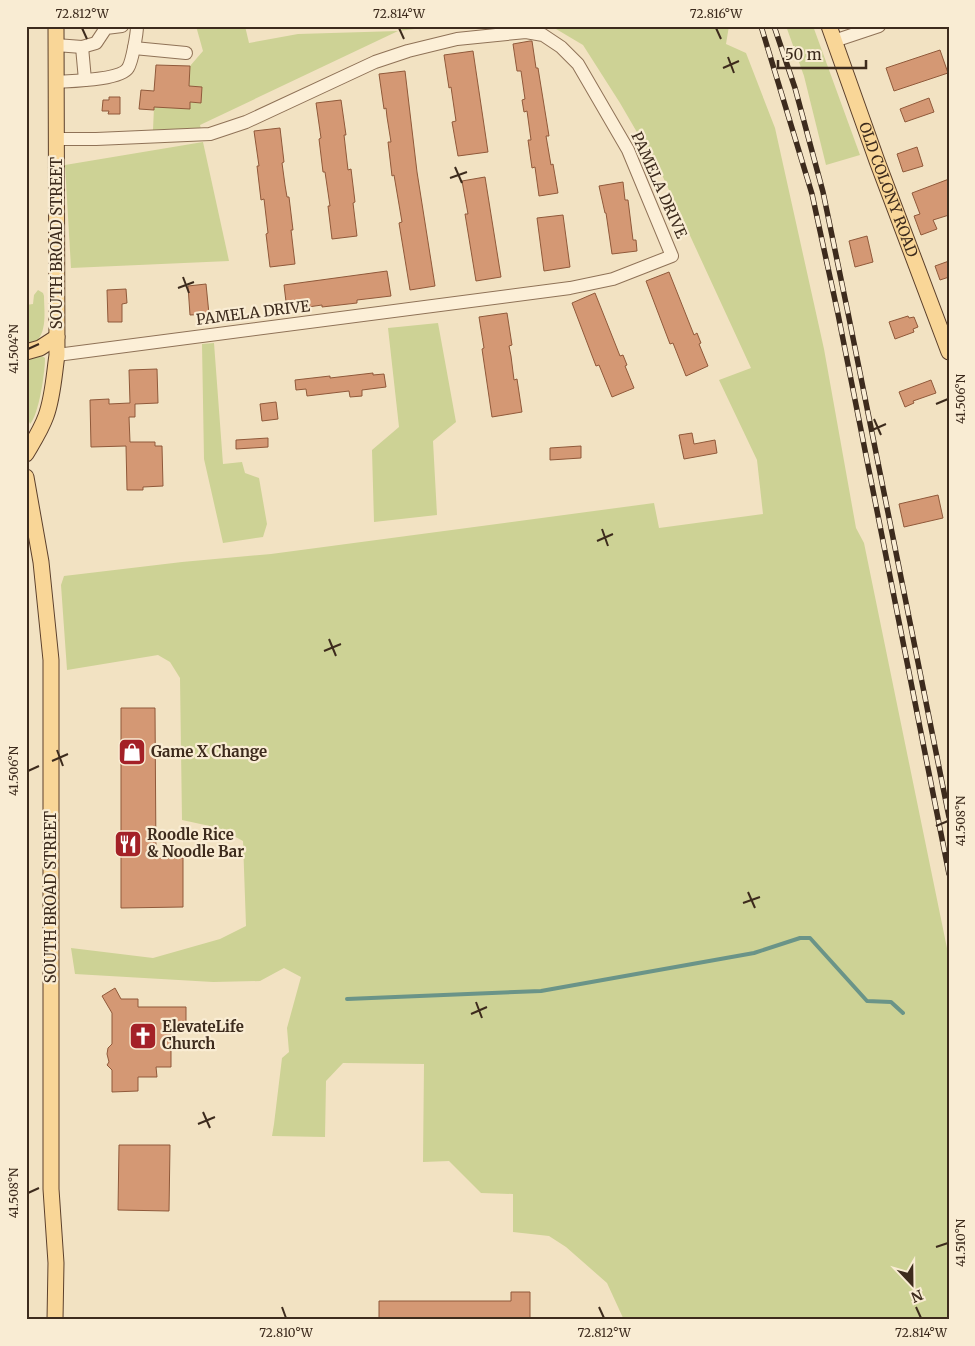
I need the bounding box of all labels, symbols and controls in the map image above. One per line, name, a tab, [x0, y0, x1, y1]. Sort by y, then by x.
text: 72.812°W	[55, 6, 110, 21]
text: 72.814°W	[373, 6, 426, 21]
text: 72.816°W	[690, 6, 743, 21]
scale bar	[778, 38, 865, 70]
text: 50 m	[785, 45, 822, 64]
street label: OLD COLONY ROAD	[855, 119, 922, 260]
street label: PAMELA DRIVE	[627, 129, 692, 241]
street label: SOUTH BROAD STREET	[47, 156, 66, 329]
street label: PAMELA DRIVE	[195, 296, 311, 329]
text: 41.504°N	[6, 324, 21, 374]
text: 41.506°N	[953, 373, 968, 424]
shop icon: Game X Change	[117, 737, 147, 767]
place label: Game X Change	[151, 742, 267, 761]
text: 41.506°N	[6, 745, 21, 796]
text: 41.508°N	[953, 795, 968, 846]
street label: SOUTH BROAD STREET	[41, 810, 60, 983]
place label: Roodle Rice & Noodle Bar	[147, 825, 244, 861]
restaurant icon: Roodle Rice & Noodle Bar	[113, 829, 143, 859]
place label: ElevateLife Church	[162, 1017, 244, 1053]
church icon: ElevateLife Church	[128, 1021, 158, 1051]
text: 41.508°N	[6, 1167, 21, 1218]
text: 41.510°N	[953, 1218, 968, 1267]
north arrow	[888, 1258, 938, 1308]
text: N	[908, 1286, 925, 1306]
text: 72.810°W	[259, 1325, 314, 1340]
text: 72.812°W	[577, 1325, 632, 1340]
text: 72.814°W	[895, 1325, 948, 1340]

